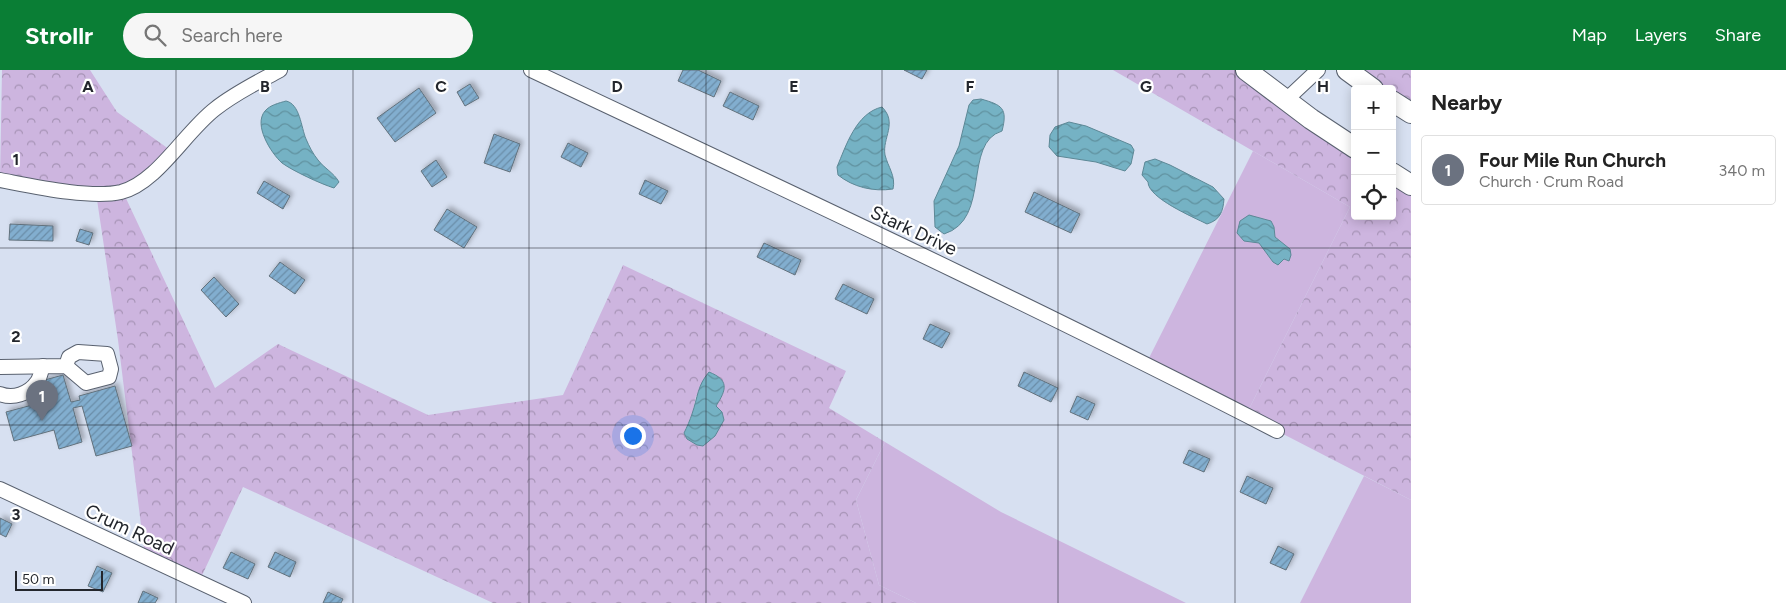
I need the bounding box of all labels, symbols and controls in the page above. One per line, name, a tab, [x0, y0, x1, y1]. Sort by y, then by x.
search box	[123, 13, 473, 58]
text: Strollr	[25, 21, 93, 50]
icon: search	[141, 21, 169, 49]
text: Search here	[181, 24, 283, 47]
text: Map	[1572, 24, 1607, 46]
text: Layers	[1635, 24, 1687, 46]
text: Share	[1715, 24, 1761, 46]
text: A	[82, 77, 94, 96]
text: B	[260, 77, 270, 96]
text: C	[435, 77, 447, 96]
text: D	[611, 77, 623, 96]
text: E	[789, 77, 799, 96]
text: F	[966, 77, 975, 96]
text: G	[1140, 77, 1152, 96]
text: H	[1317, 77, 1329, 96]
map controls	[1351, 85, 1396, 220]
button: +	[1351, 85, 1396, 130]
text: Nearby	[1431, 90, 1502, 115]
button: −	[1351, 130, 1396, 175]
text: Four Mile Run Church	[1479, 149, 1666, 172]
text: 1	[13, 150, 19, 169]
text: 1	[1445, 161, 1451, 180]
text: 340 m	[1719, 161, 1765, 180]
text: Church · Crum Road	[1479, 172, 1624, 191]
button: locate	[1351, 175, 1396, 220]
street label: Stark Drive	[867, 200, 961, 260]
text: 2	[11, 327, 21, 346]
pin: 1	[26, 380, 58, 421]
your location	[620, 423, 646, 449]
street label: Crum Road	[82, 499, 178, 560]
text: 3	[12, 505, 21, 524]
scale bar	[15, 568, 102, 591]
text: 50 m	[22, 571, 54, 588]

